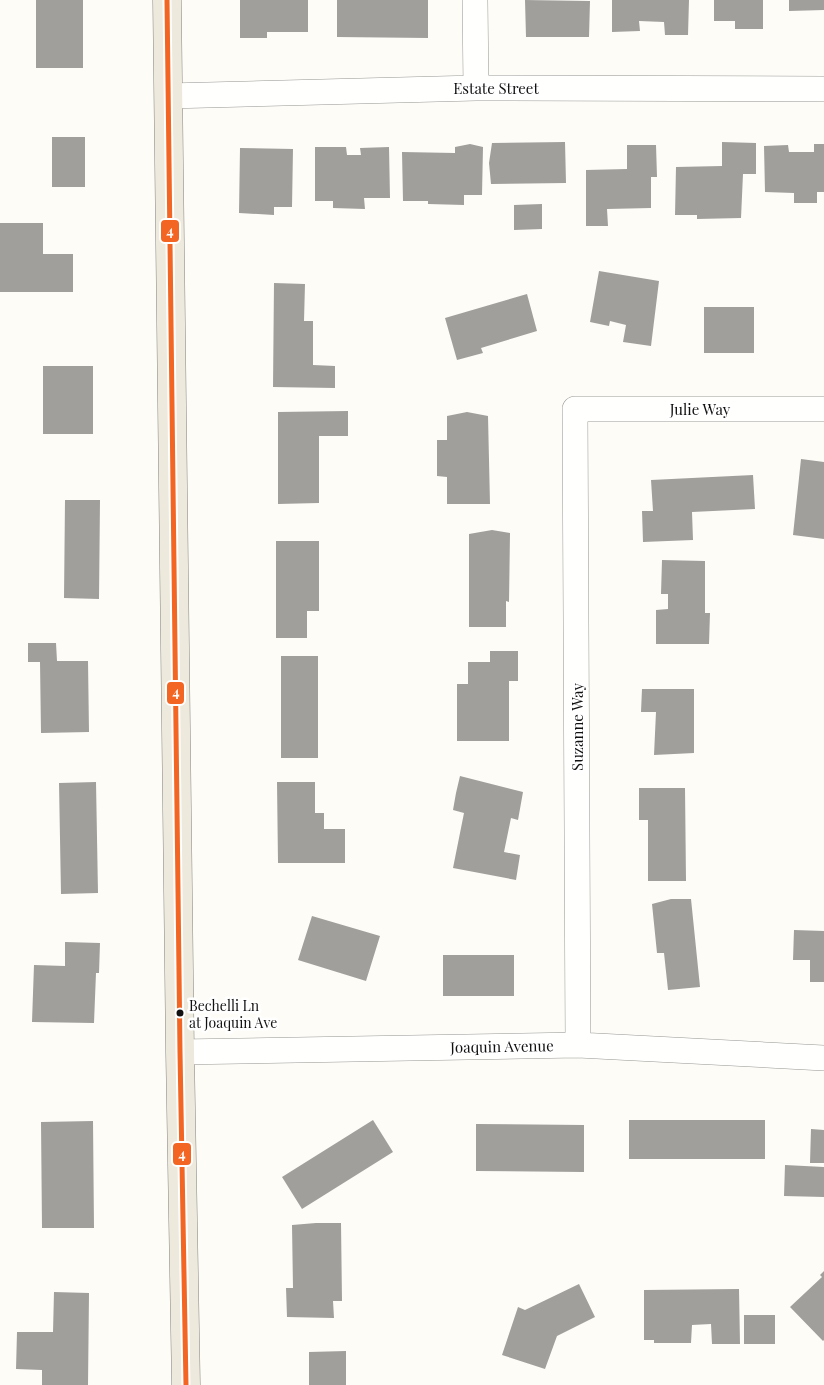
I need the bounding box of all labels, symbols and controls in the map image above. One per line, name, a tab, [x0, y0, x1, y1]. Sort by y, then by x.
street label: Estate Street	[453, 78, 539, 98]
line badge: 4	[160, 219, 180, 243]
text: 4	[166, 221, 174, 240]
street label: Julie Way	[669, 399, 731, 419]
line badge: 4	[166, 681, 185, 705]
text: 4	[172, 682, 180, 701]
street label: Suzanne Way	[567, 683, 587, 771]
place label: Bechelli Ln at Joaquin Ave	[189, 996, 277, 1032]
marker: Bechelli Ln at Joaquin Ave	[175, 1008, 185, 1018]
street label: Joaquin Avenue	[449, 1035, 554, 1057]
line badge: 4	[172, 1142, 192, 1166]
text: 4	[178, 1144, 186, 1163]

